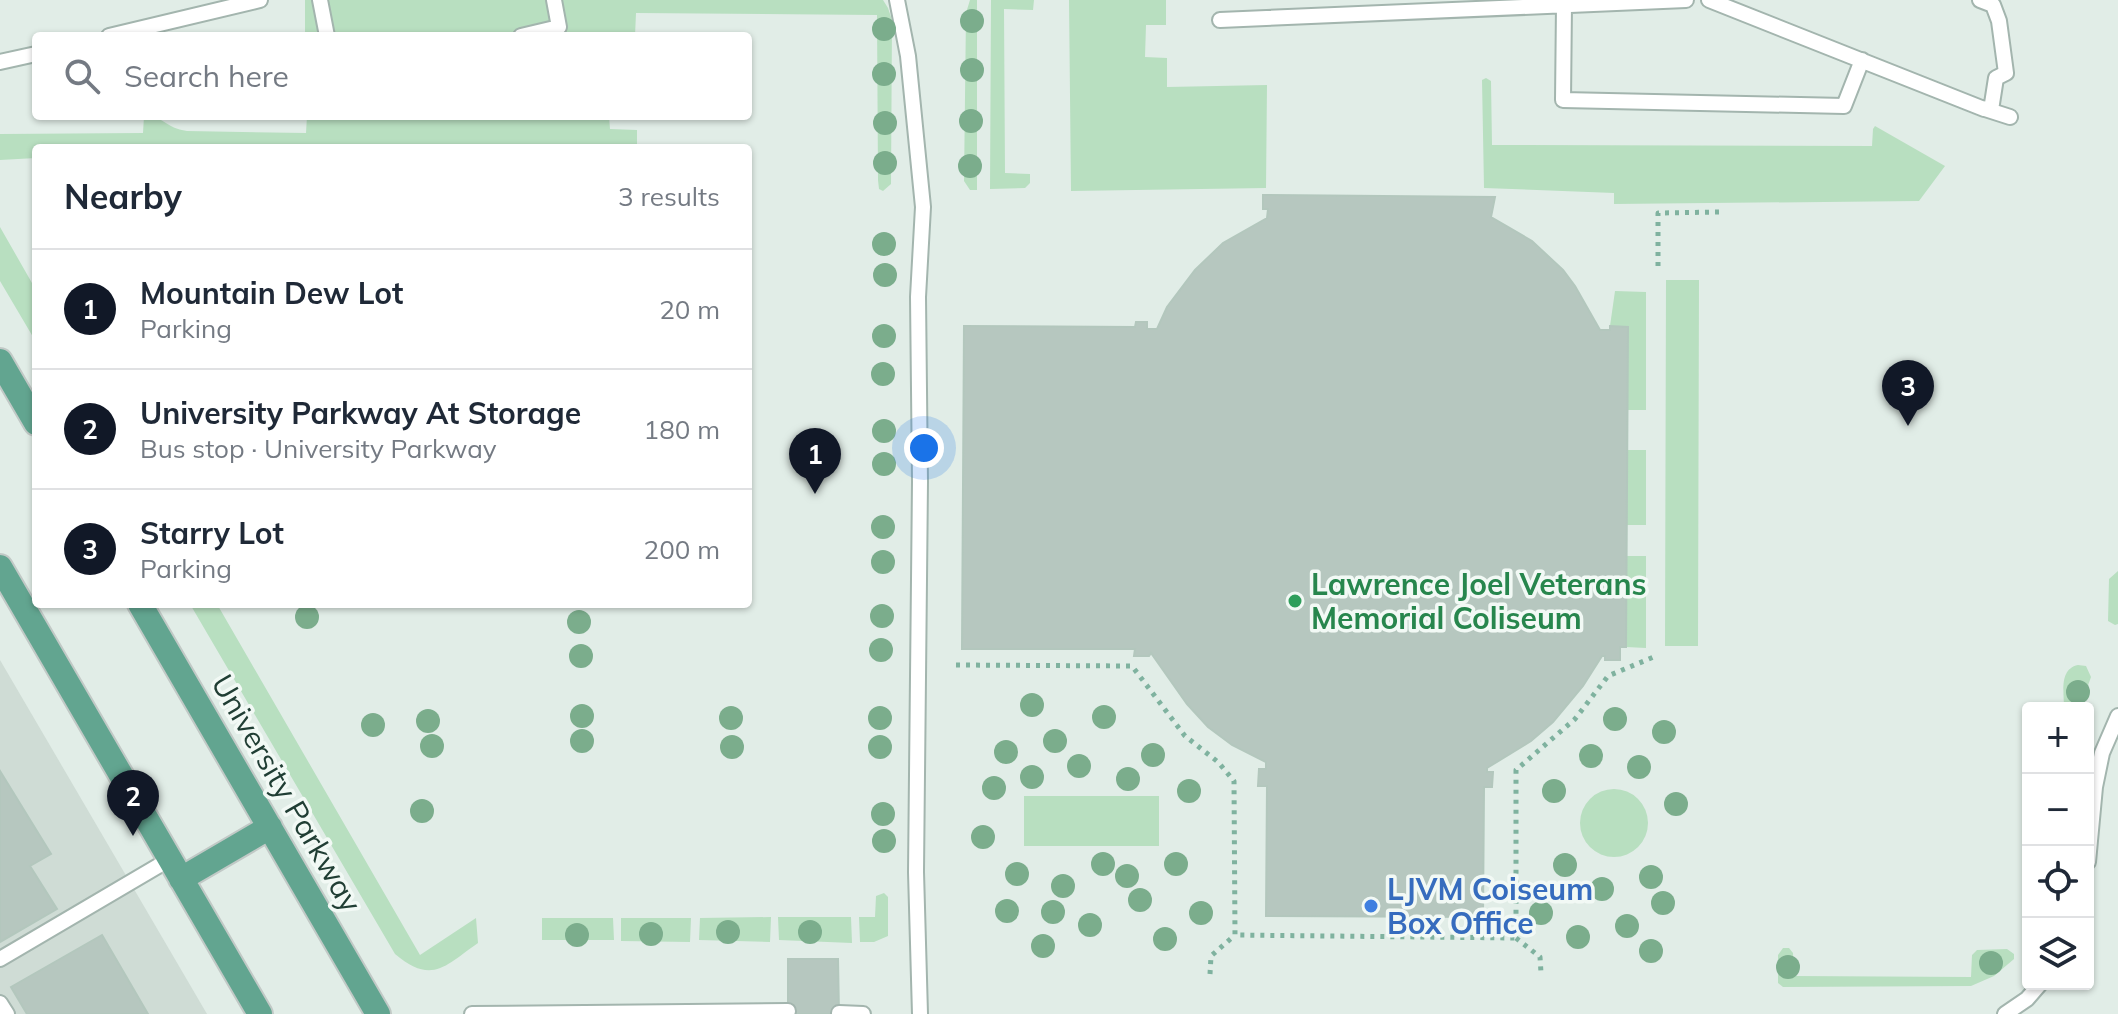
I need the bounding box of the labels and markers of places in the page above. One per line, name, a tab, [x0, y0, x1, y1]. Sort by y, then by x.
pin: 3	[1882, 360, 1934, 426]
pin: 1	[789, 428, 841, 494]
place label: Lawrence Joel Veterans Memorial Coliseum	[1311, 565, 1647, 637]
marker: Lawrence Joel Veterans Memorial Coliseum	[1286, 592, 1304, 610]
pin: 2	[107, 770, 159, 836]
place label: LJVM Coiseum Box Office	[1387, 870, 1593, 942]
marker: LJVM Coiseum Box Office	[1362, 897, 1380, 915]

